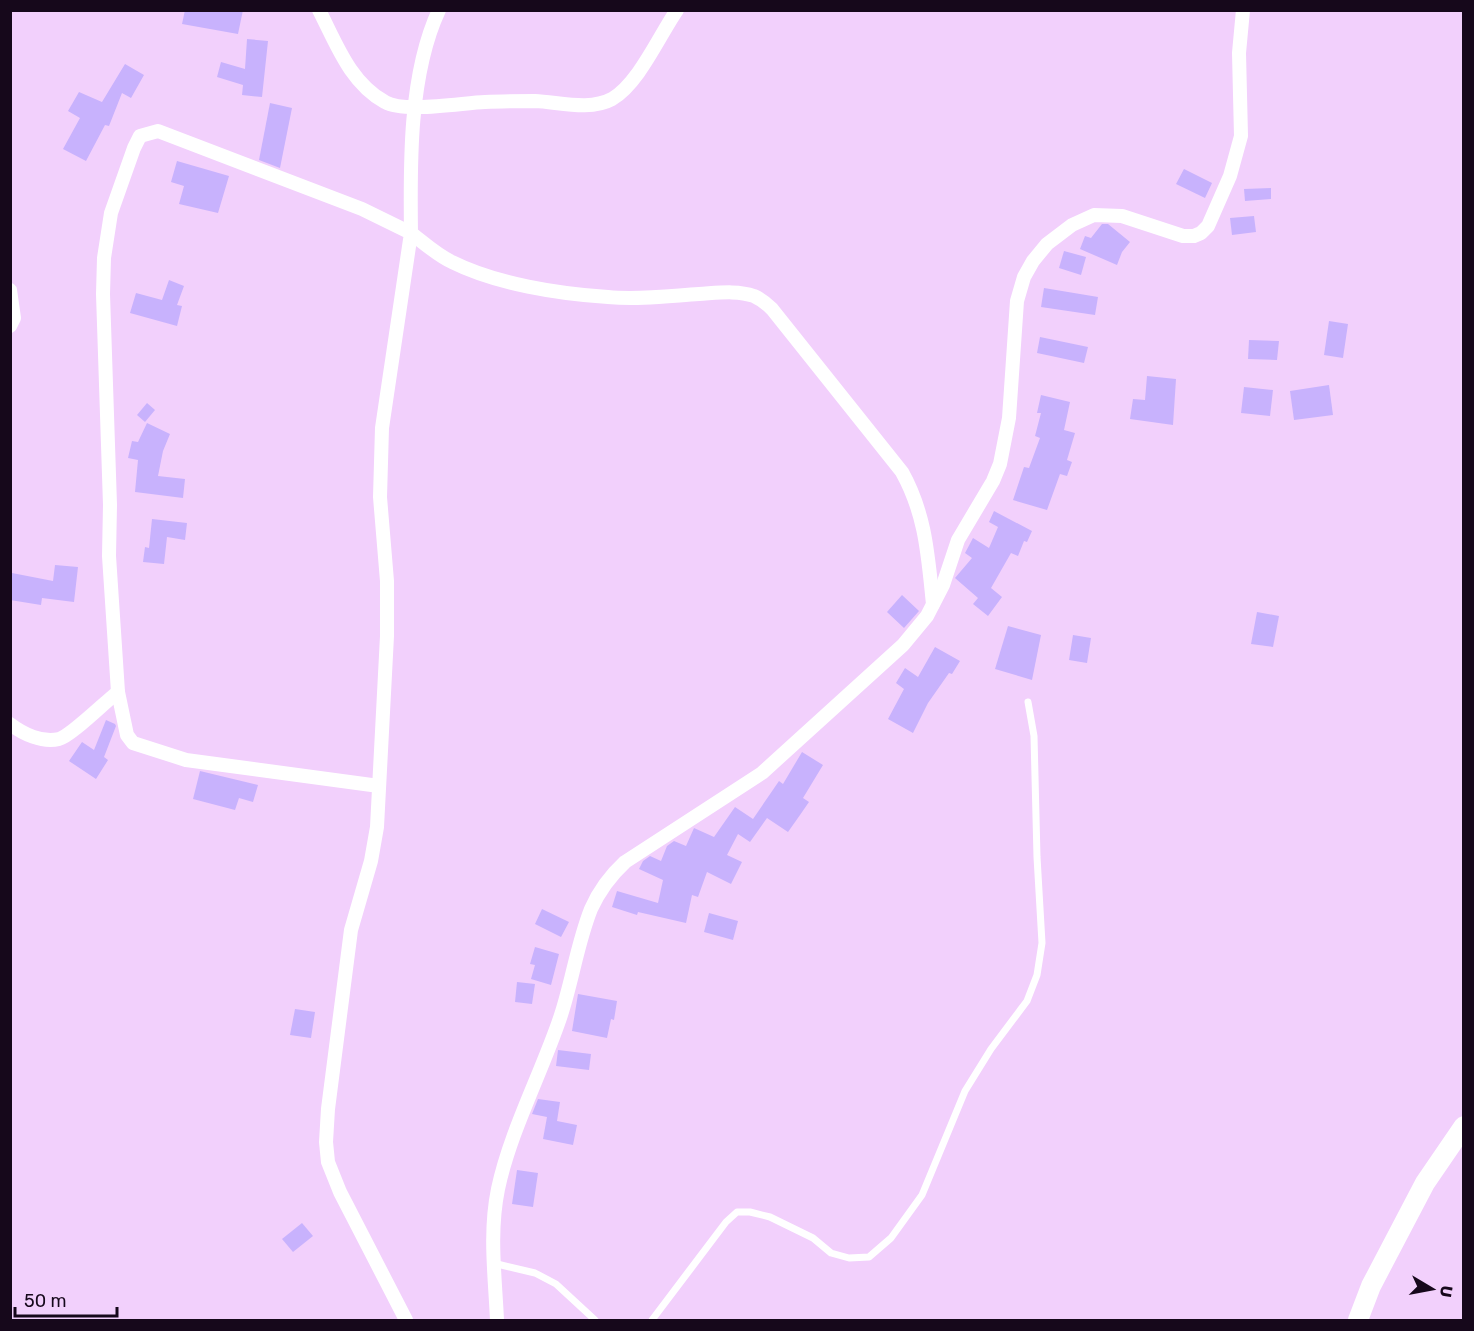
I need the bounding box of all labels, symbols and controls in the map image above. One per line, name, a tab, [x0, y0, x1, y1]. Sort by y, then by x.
north arrow	[1402, 1259, 1462, 1319]
scale bar	[15, 1280, 117, 1318]
text: U	[1436, 1284, 1457, 1299]
text: 50 m	[24, 1290, 67, 1312]

